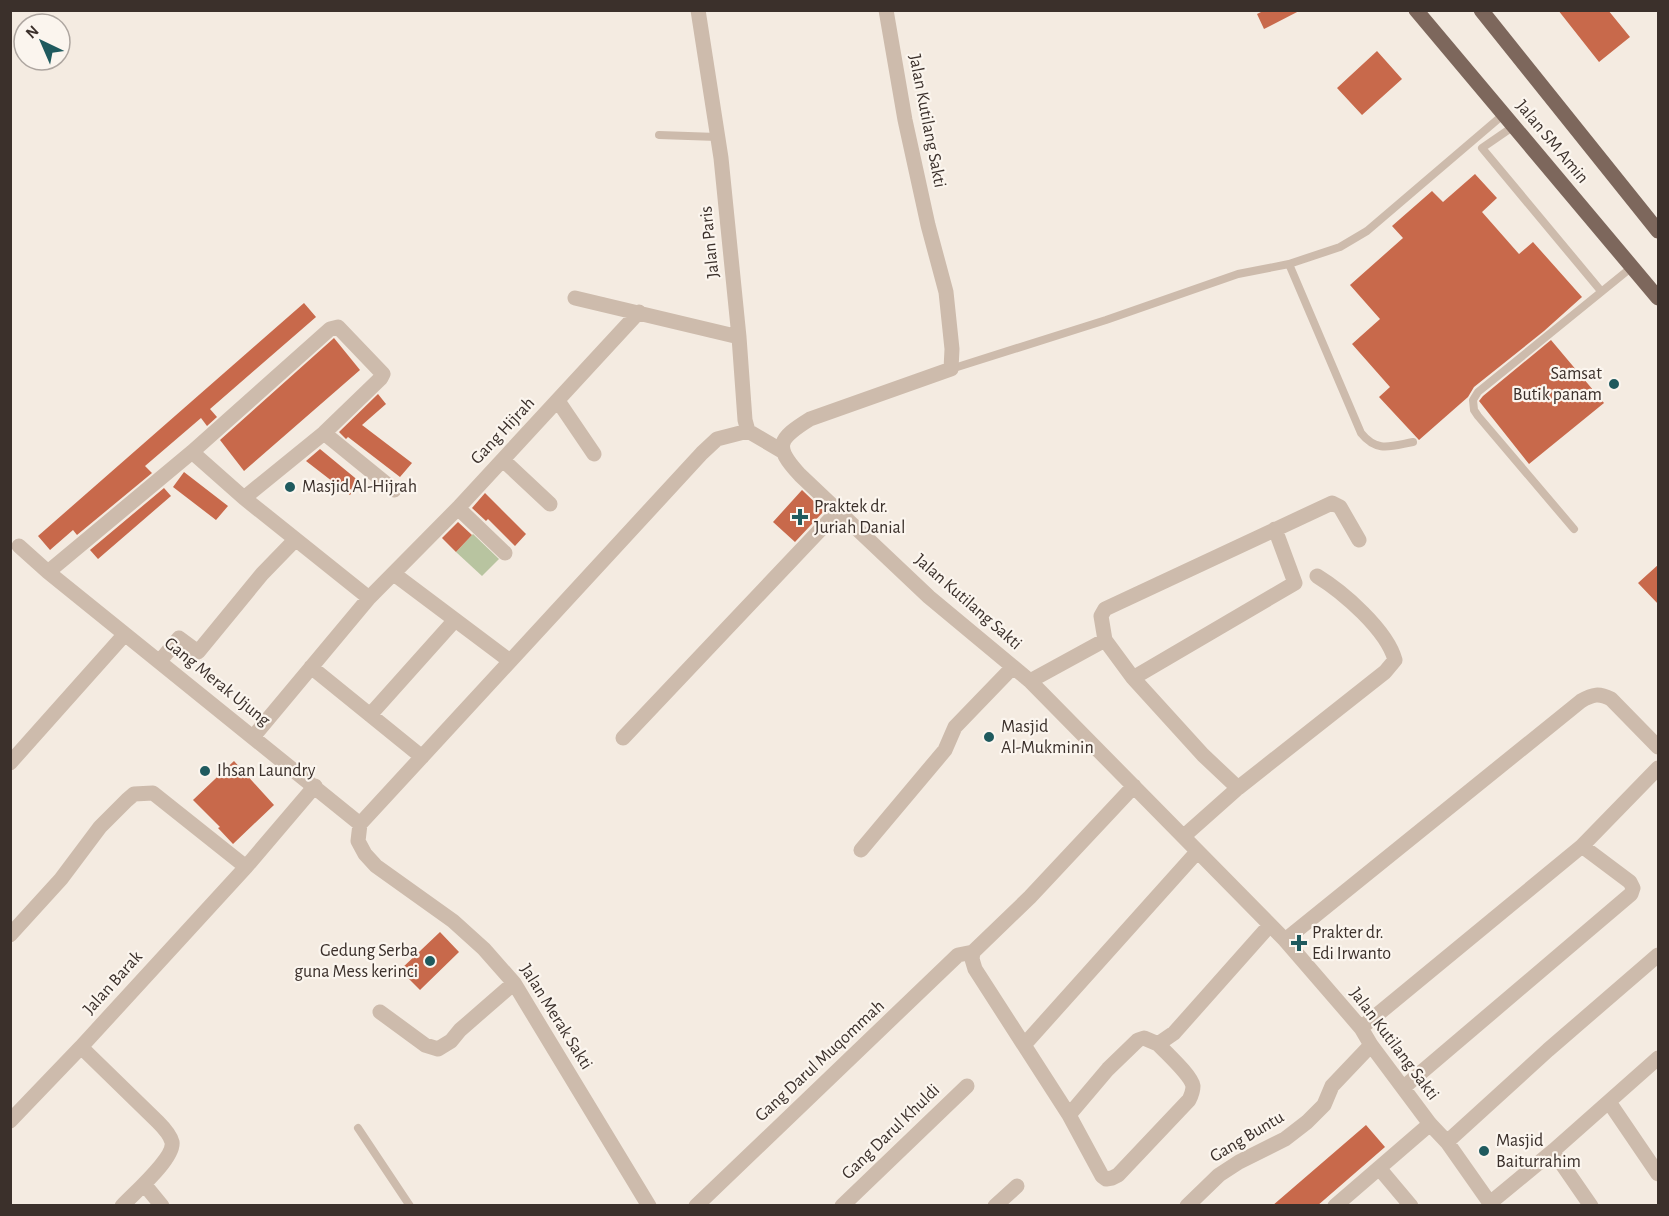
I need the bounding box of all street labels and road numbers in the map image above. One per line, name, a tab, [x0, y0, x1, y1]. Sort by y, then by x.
street label: Jalan Kutilang Sakti	[905, 53, 949, 189]
street label: Jalan SM Amin	[1512, 97, 1592, 187]
street label: Jalan Paris	[697, 205, 723, 279]
street label: Gang Hijrah	[468, 394, 538, 468]
street label: Jalan Kutilang Sakti	[911, 551, 1025, 653]
street label: Gang Merak Ujung	[161, 634, 273, 730]
street label: Jalan Barak	[80, 947, 146, 1018]
street label: Jalan Merak Sakti	[516, 961, 596, 1073]
street label: Jalan Kutilang Sakti	[1346, 984, 1442, 1104]
street label: Gang Darul Muqommah	[752, 997, 888, 1125]
street label: Gang Darul Khuldi	[839, 1081, 943, 1183]
street label: Gang Buntu	[1207, 1108, 1287, 1166]

